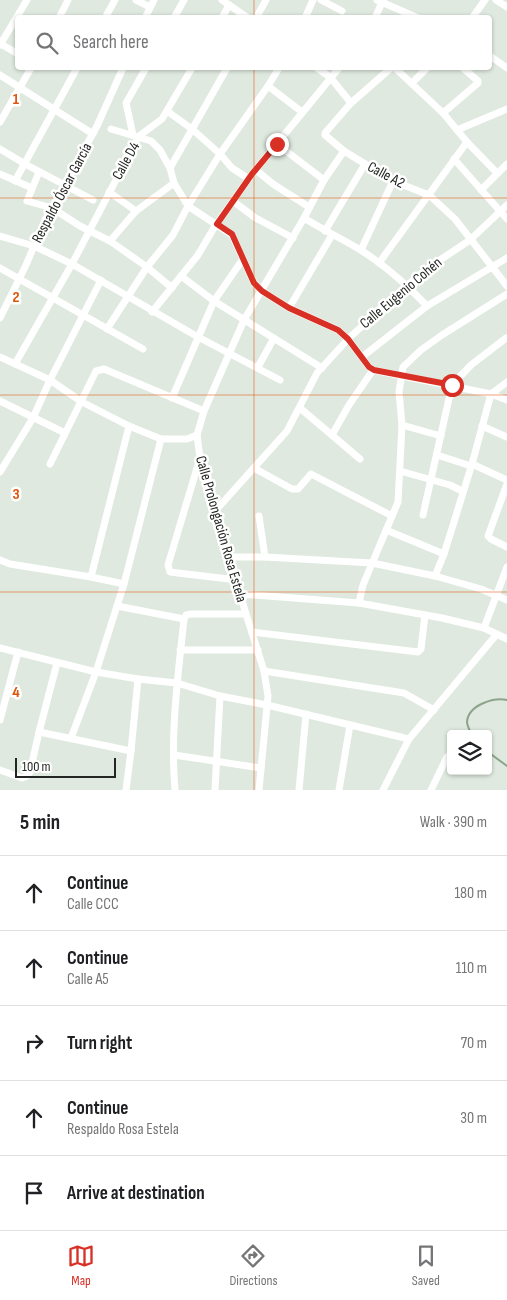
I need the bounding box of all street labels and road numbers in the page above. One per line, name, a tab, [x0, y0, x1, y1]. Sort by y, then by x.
street label: Respaldo Óscar García	[28, 139, 96, 246]
street label: Calle D4	[108, 139, 144, 183]
street label: Calle A2	[364, 157, 408, 193]
street label: Calle Eugenio Cohén	[356, 253, 446, 333]
street label: Calle Prolongación Rosa Estela	[191, 454, 251, 605]

